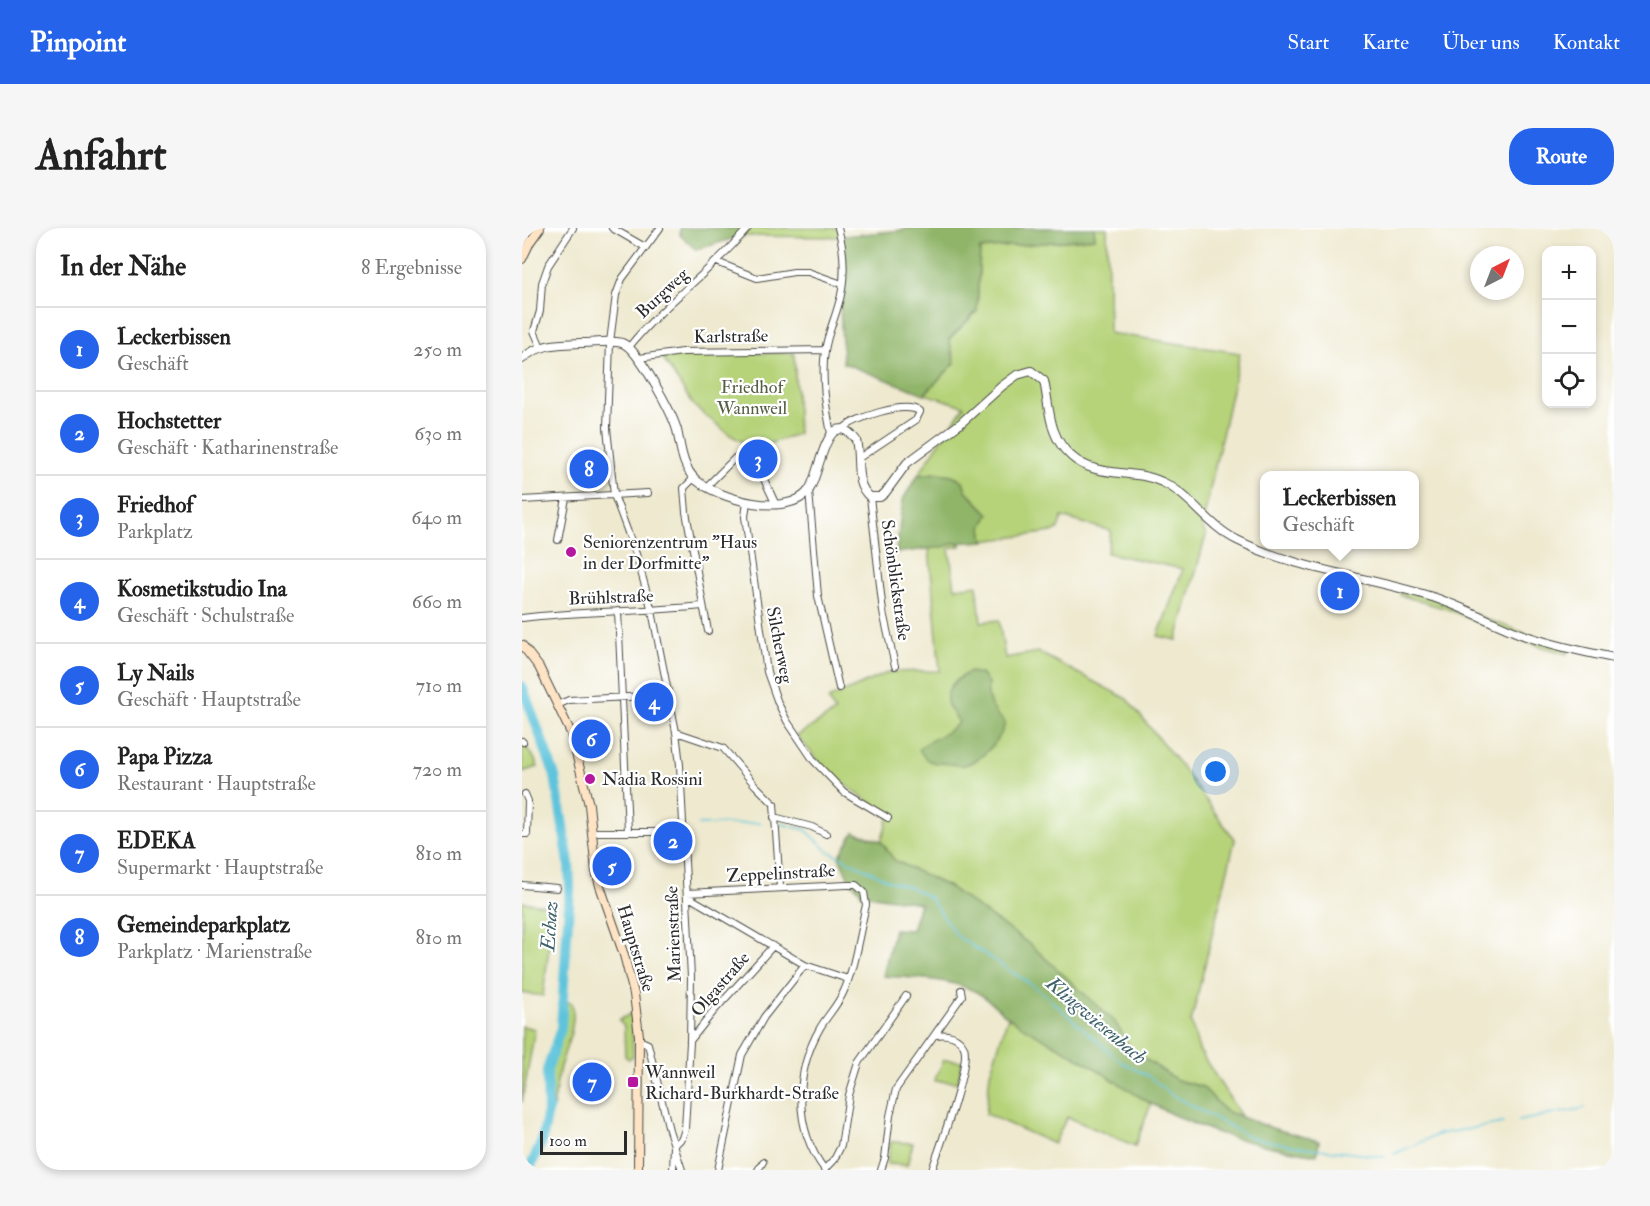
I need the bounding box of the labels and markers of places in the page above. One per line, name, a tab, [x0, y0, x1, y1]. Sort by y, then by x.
pin: 3	[738, 436, 778, 482]
pin: 8	[570, 446, 608, 492]
place label: Seniorenzentrum "Haus in der Dorfmitte"	[583, 531, 757, 575]
marker: Seniorenzentrum "Haus in der Dorfmitte"	[564, 545, 578, 559]
pin: 1	[1320, 568, 1360, 614]
pin: 4	[634, 680, 674, 724]
pin: 6	[572, 716, 610, 762]
place label: Nadia Rossini	[602, 768, 703, 791]
marker: Nadia Rossini	[583, 772, 597, 786]
pin: 2	[654, 818, 692, 864]
pin: 5	[592, 844, 632, 888]
pin: 7	[572, 1060, 612, 1104]
place label: Wannweil Richard-Burkhardt-Straße	[644, 1061, 839, 1105]
marker: Wannweil Richard-Burkhardt-Straße	[626, 1075, 640, 1089]

